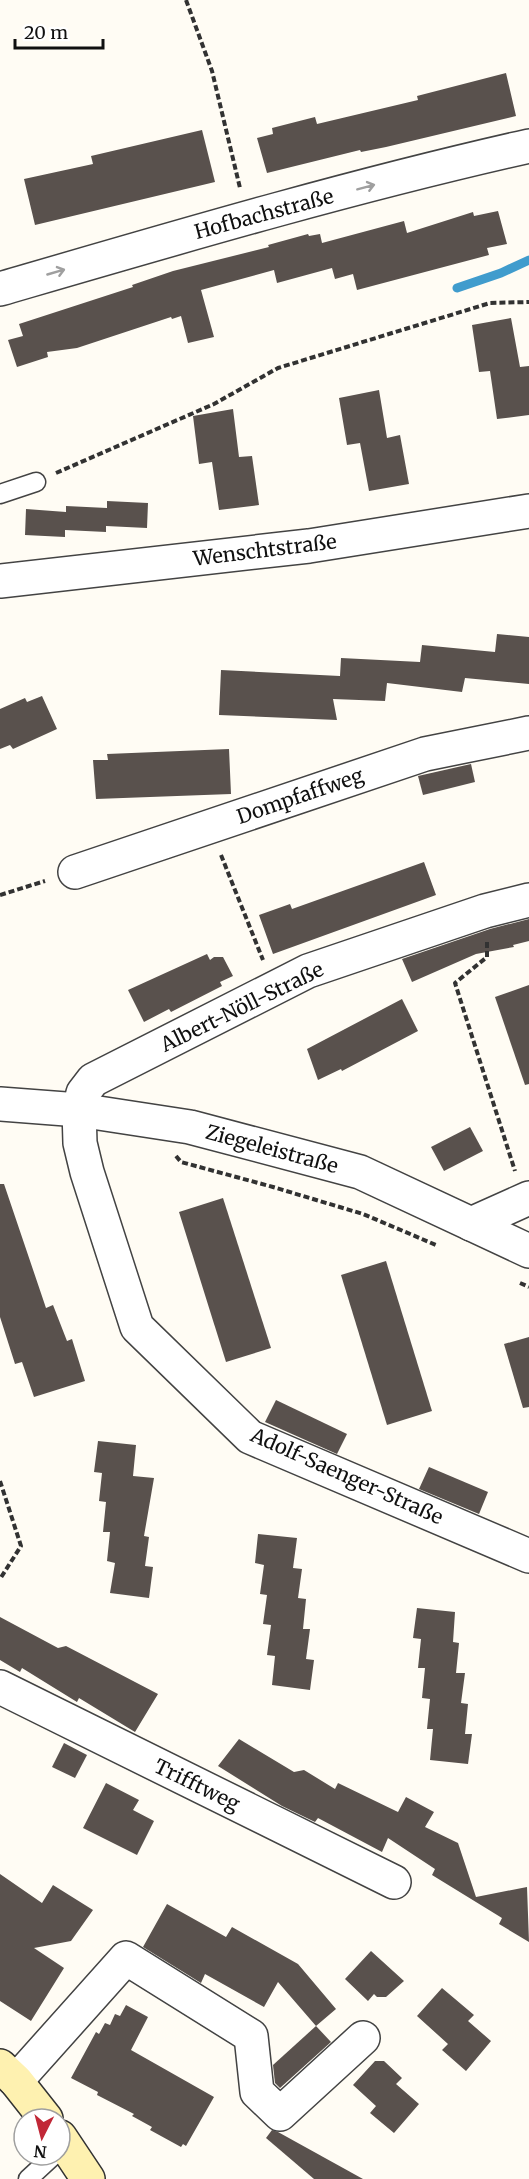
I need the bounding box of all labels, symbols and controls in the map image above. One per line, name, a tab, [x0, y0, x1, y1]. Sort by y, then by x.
scale bar	[15, 12, 104, 50]
text: 20 m	[24, 21, 68, 44]
one-way arrow	[356, 180, 375, 192]
street label: Hofbachstraße	[192, 183, 336, 244]
one-way arrow	[46, 266, 65, 278]
street label: Wenschtstraße	[191, 528, 338, 571]
street label: Dompfaffweg	[233, 762, 367, 829]
street label: Albert-Nöll-Straße	[155, 956, 327, 1057]
street label: Ziegeleistraße	[203, 1119, 341, 1178]
street label: Adolf-Saenger-Straße	[246, 1421, 447, 1529]
street label: Trifftweg	[150, 1753, 244, 1816]
north arrow	[12, 2107, 72, 2167]
text: N	[33, 2141, 48, 2163]

